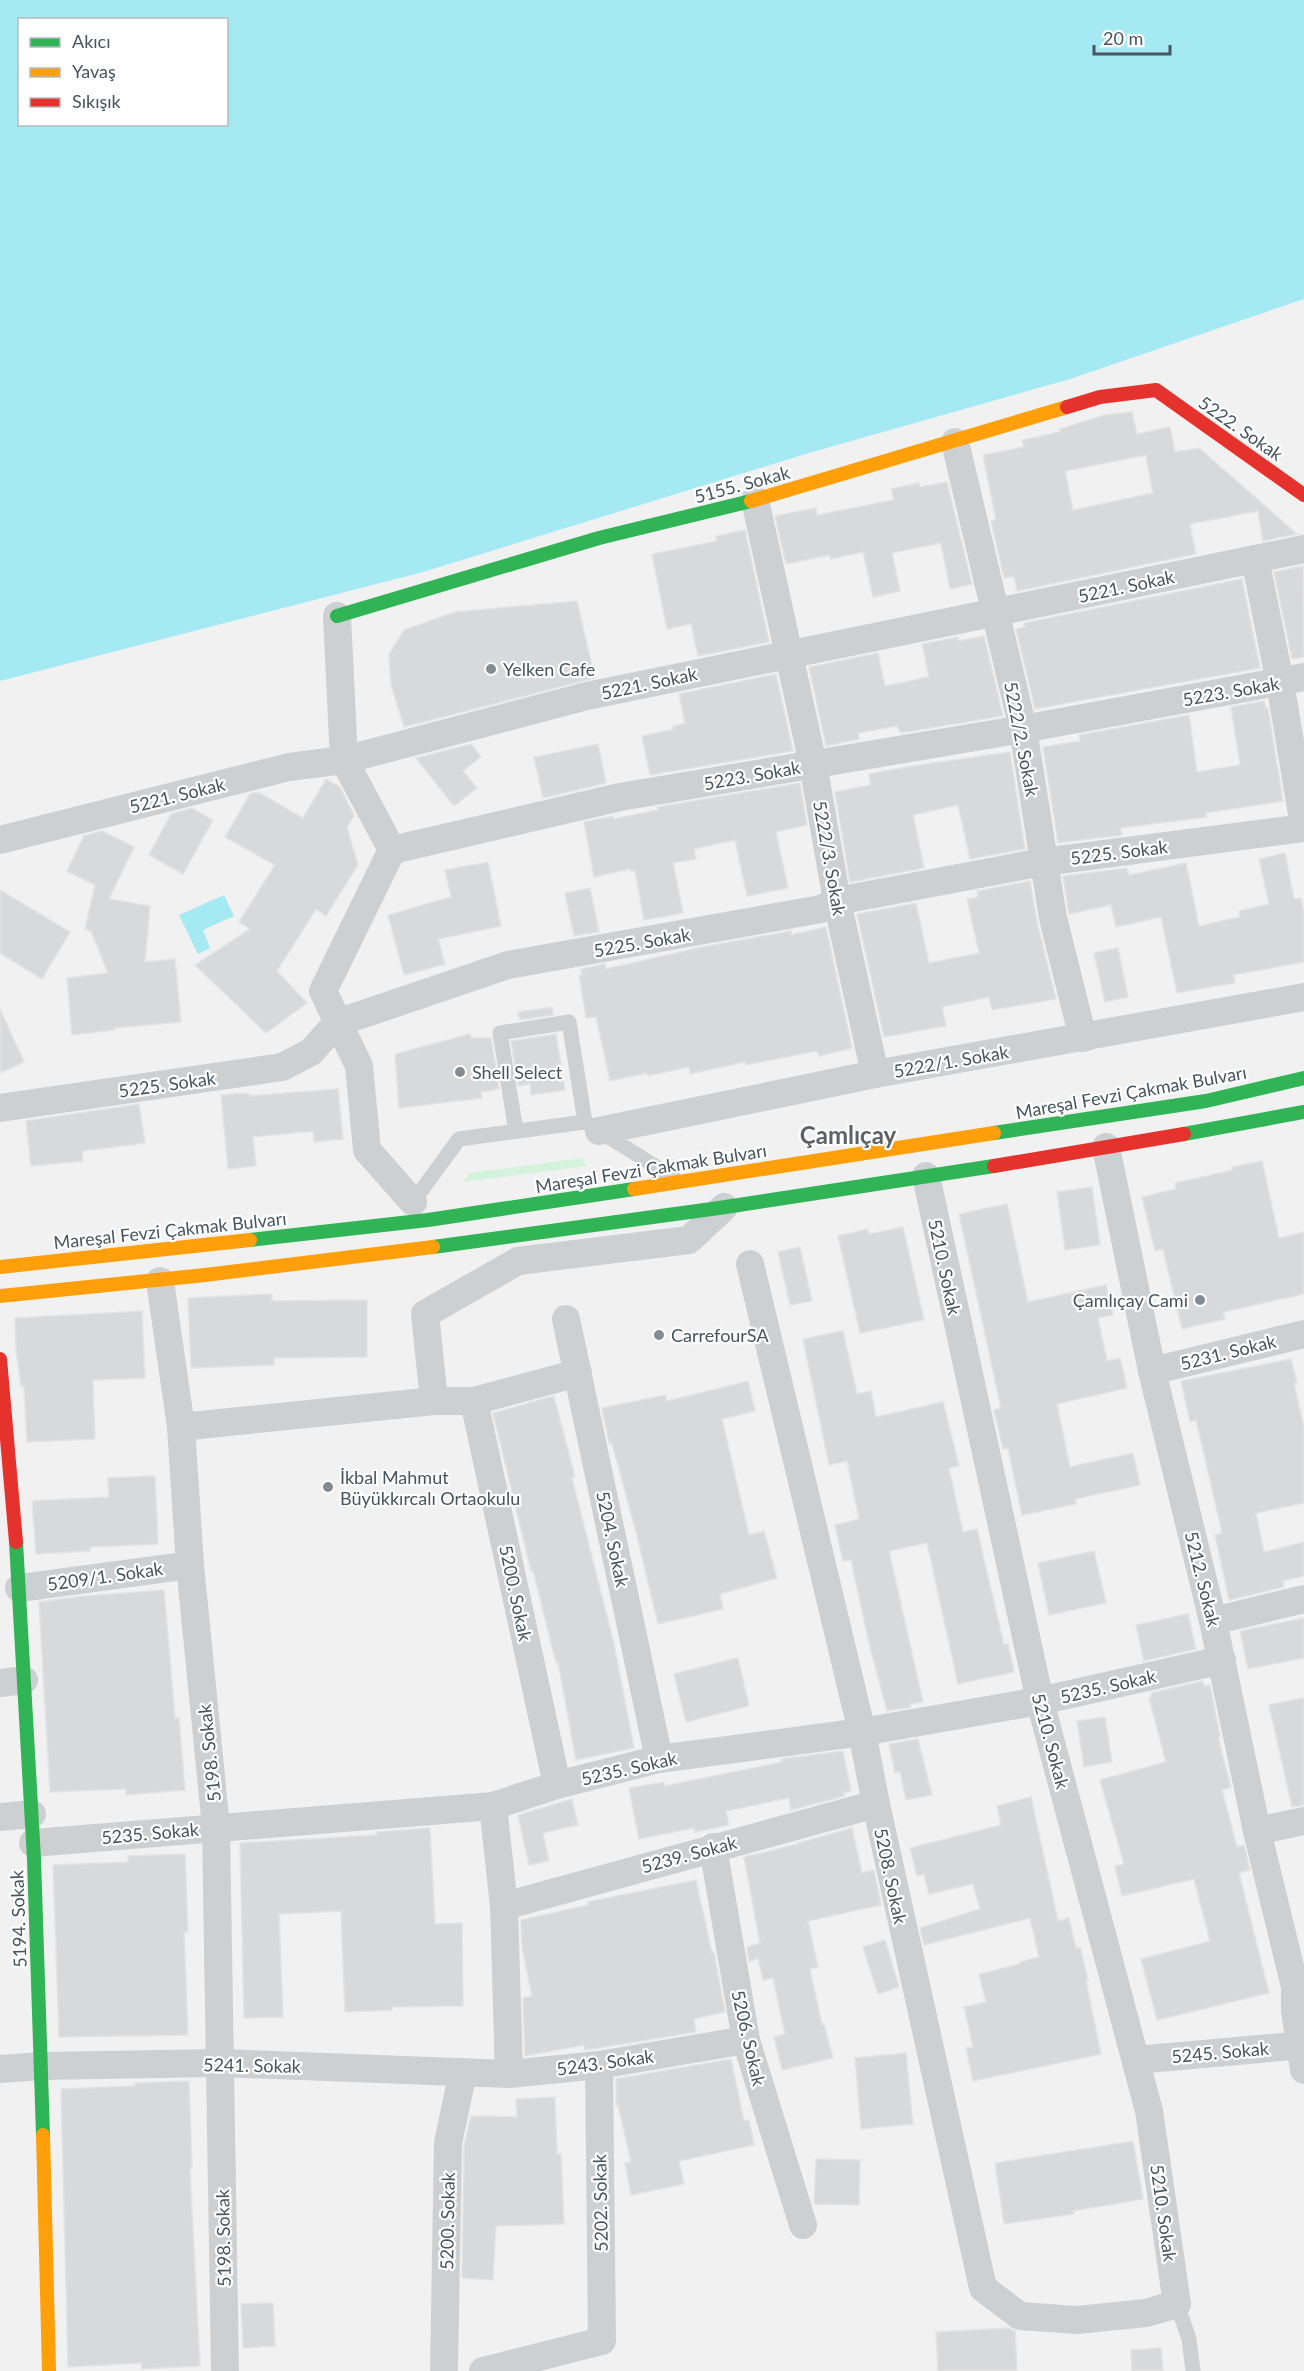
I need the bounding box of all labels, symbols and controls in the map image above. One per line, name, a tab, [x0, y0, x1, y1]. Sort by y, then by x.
legend	[18, 18, 228, 126]
scale bar	[1094, 18, 1170, 56]
text: 20 m	[1103, 27, 1143, 49]
text: Akıcı	[72, 30, 111, 52]
text: Yavaş	[72, 60, 116, 82]
text: Sıkışık	[72, 90, 122, 112]
street label: 5222. Sokak	[1195, 391, 1288, 466]
street label: 5155. Sokak	[692, 461, 793, 507]
street label: 5221. Sokak	[1076, 565, 1177, 607]
place label: Yelken Cafe	[503, 658, 595, 680]
marker: Yelken Cafe	[484, 662, 498, 676]
street label: 5221. Sokak	[599, 662, 700, 704]
street label: 5223. Sokak	[1181, 672, 1282, 710]
street label: 5222/2. Sokak	[1000, 680, 1044, 799]
street label: 5223. Sokak	[702, 756, 803, 794]
street label: 5221. Sokak	[127, 772, 228, 818]
street label: 5222/3. Sokak	[809, 799, 851, 918]
street label: 5225. Sokak	[1069, 835, 1170, 869]
street label: 5225. Sokak	[592, 923, 693, 961]
street label: 5222/1. Sokak	[892, 1040, 1011, 1082]
place label: Shell Select	[472, 1061, 563, 1083]
street label: Mareşal Fevzi Çakmak Bulvarı	[1014, 1061, 1248, 1123]
marker: Shell Select	[453, 1065, 467, 1079]
street label: 5225. Sokak	[117, 1066, 218, 1102]
district label: Çamlıçay	[800, 1120, 897, 1149]
street label: Mareşal Fevzi Çakmak Bulvarı	[534, 1139, 768, 1197]
street label: Mareşal Fevzi Çakmak Bulvarı	[52, 1207, 288, 1253]
street label: 5210. Sokak	[924, 1217, 966, 1318]
place label: Çamlıçay Cami	[1073, 1289, 1188, 1311]
marker: Çamlıçay Cami	[1193, 1293, 1207, 1307]
place label: CarrefourSA	[671, 1324, 769, 1346]
marker: CarrefourSA	[652, 1328, 666, 1342]
street label: 5231. Sokak	[1178, 1329, 1279, 1375]
place label: İkbal Mahmut Büyükkırcalı Ortaokulu	[340, 1466, 520, 1509]
marker: İkbal Mahmut Büyükkırcalı Ortaokulu	[321, 1480, 335, 1494]
street label: 5204. Sokak	[592, 1489, 634, 1590]
street label: 5212. Sokak	[1180, 1529, 1226, 1630]
street label: 5200. Sokak	[495, 1543, 537, 1644]
street label: 5209/1. Sokak	[46, 1557, 165, 1595]
street label: 5235. Sokak	[1058, 1664, 1159, 1708]
street label: 5210. Sokak	[1028, 1691, 1074, 1792]
street label: 5198. Sokak	[193, 1702, 225, 1803]
street label: 5235. Sokak	[579, 1746, 680, 1790]
street label: 5235. Sokak	[100, 1818, 201, 1848]
street label: 5208. Sokak	[870, 1826, 912, 1927]
street label: 5239. Sokak	[639, 1831, 740, 1877]
street label: 5194. Sokak	[5, 1869, 31, 1968]
street label: 5206. Sokak	[727, 1988, 771, 2089]
street label: 5245. Sokak	[1170, 2037, 1271, 2067]
street label: 5243. Sokak	[555, 2044, 656, 2080]
street label: 5241. Sokak	[203, 2053, 302, 2077]
street label: 5202. Sokak	[588, 2153, 612, 2252]
street label: 5210. Sokak	[1146, 2163, 1182, 2264]
street label: 5200. Sokak	[435, 2171, 459, 2270]
street label: 5198. Sokak	[211, 2188, 235, 2287]

